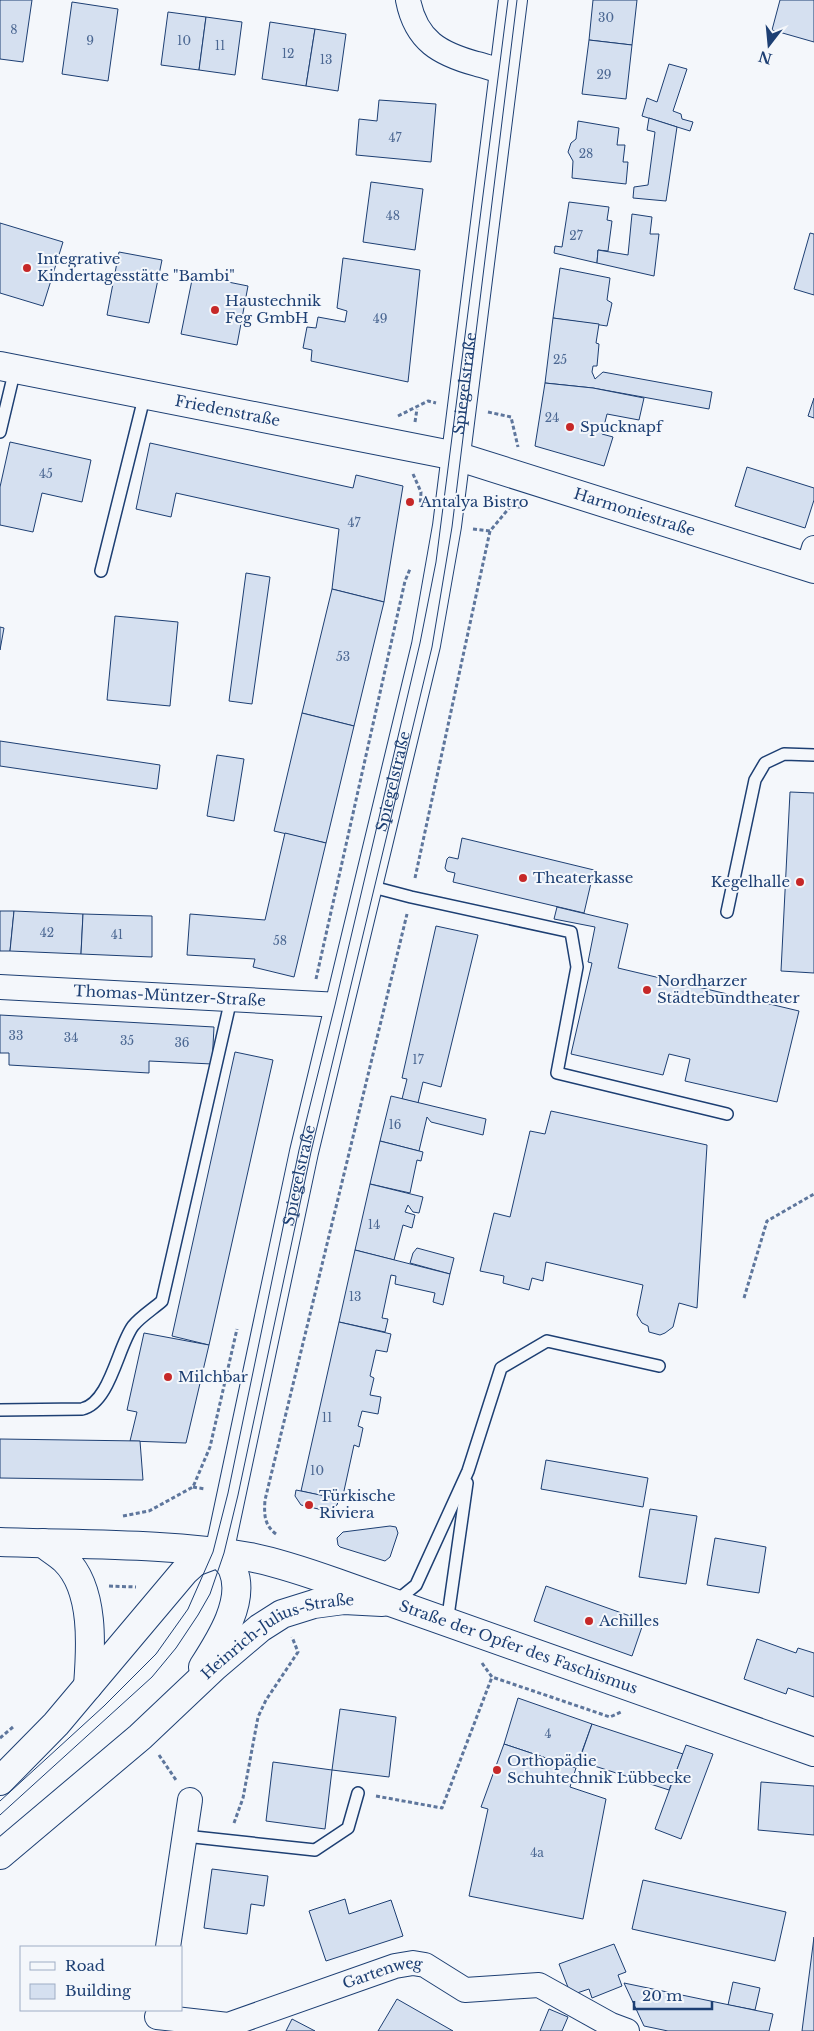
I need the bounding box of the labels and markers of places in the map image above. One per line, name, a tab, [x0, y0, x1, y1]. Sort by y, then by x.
place label: Integrative Kindertagesstätte "Bambi"	[37, 249, 235, 285]
marker: Integrative Kindertagesstätte "Bambi"	[21, 262, 33, 274]
place label: Haustechnik Feg GmbH	[225, 291, 322, 327]
marker: Haustechnik Feg GmbH	[209, 304, 221, 316]
place label: Spucknapf	[580, 417, 664, 436]
marker: Spucknapf	[564, 421, 576, 433]
place label: Antalya Bistro	[419, 492, 529, 511]
marker: Antalya Bistro	[404, 496, 416, 508]
place label: Theaterkasse	[533, 868, 633, 887]
marker: Theaterkasse	[517, 872, 529, 884]
place label: Kegelhalle	[711, 872, 790, 891]
marker: Kegelhalle	[794, 876, 806, 888]
place label: Nordharzer Städtebundtheater	[657, 971, 800, 1007]
marker: Nordharzer Städtebundtheater	[641, 984, 653, 996]
place label: Milchbar	[178, 1367, 249, 1386]
marker: Milchbar	[162, 1371, 174, 1383]
place label: Türkische Riviera	[319, 1486, 396, 1522]
marker: Türkische Riviera	[303, 1499, 315, 1511]
place label: Achilles	[598, 1611, 659, 1630]
marker: Achilles	[583, 1615, 595, 1627]
place label: Orthopädie Schuhtechnik Lübbecke	[507, 1751, 691, 1787]
marker: Orthopädie Schuhtechnik Lübbecke	[491, 1764, 503, 1776]

